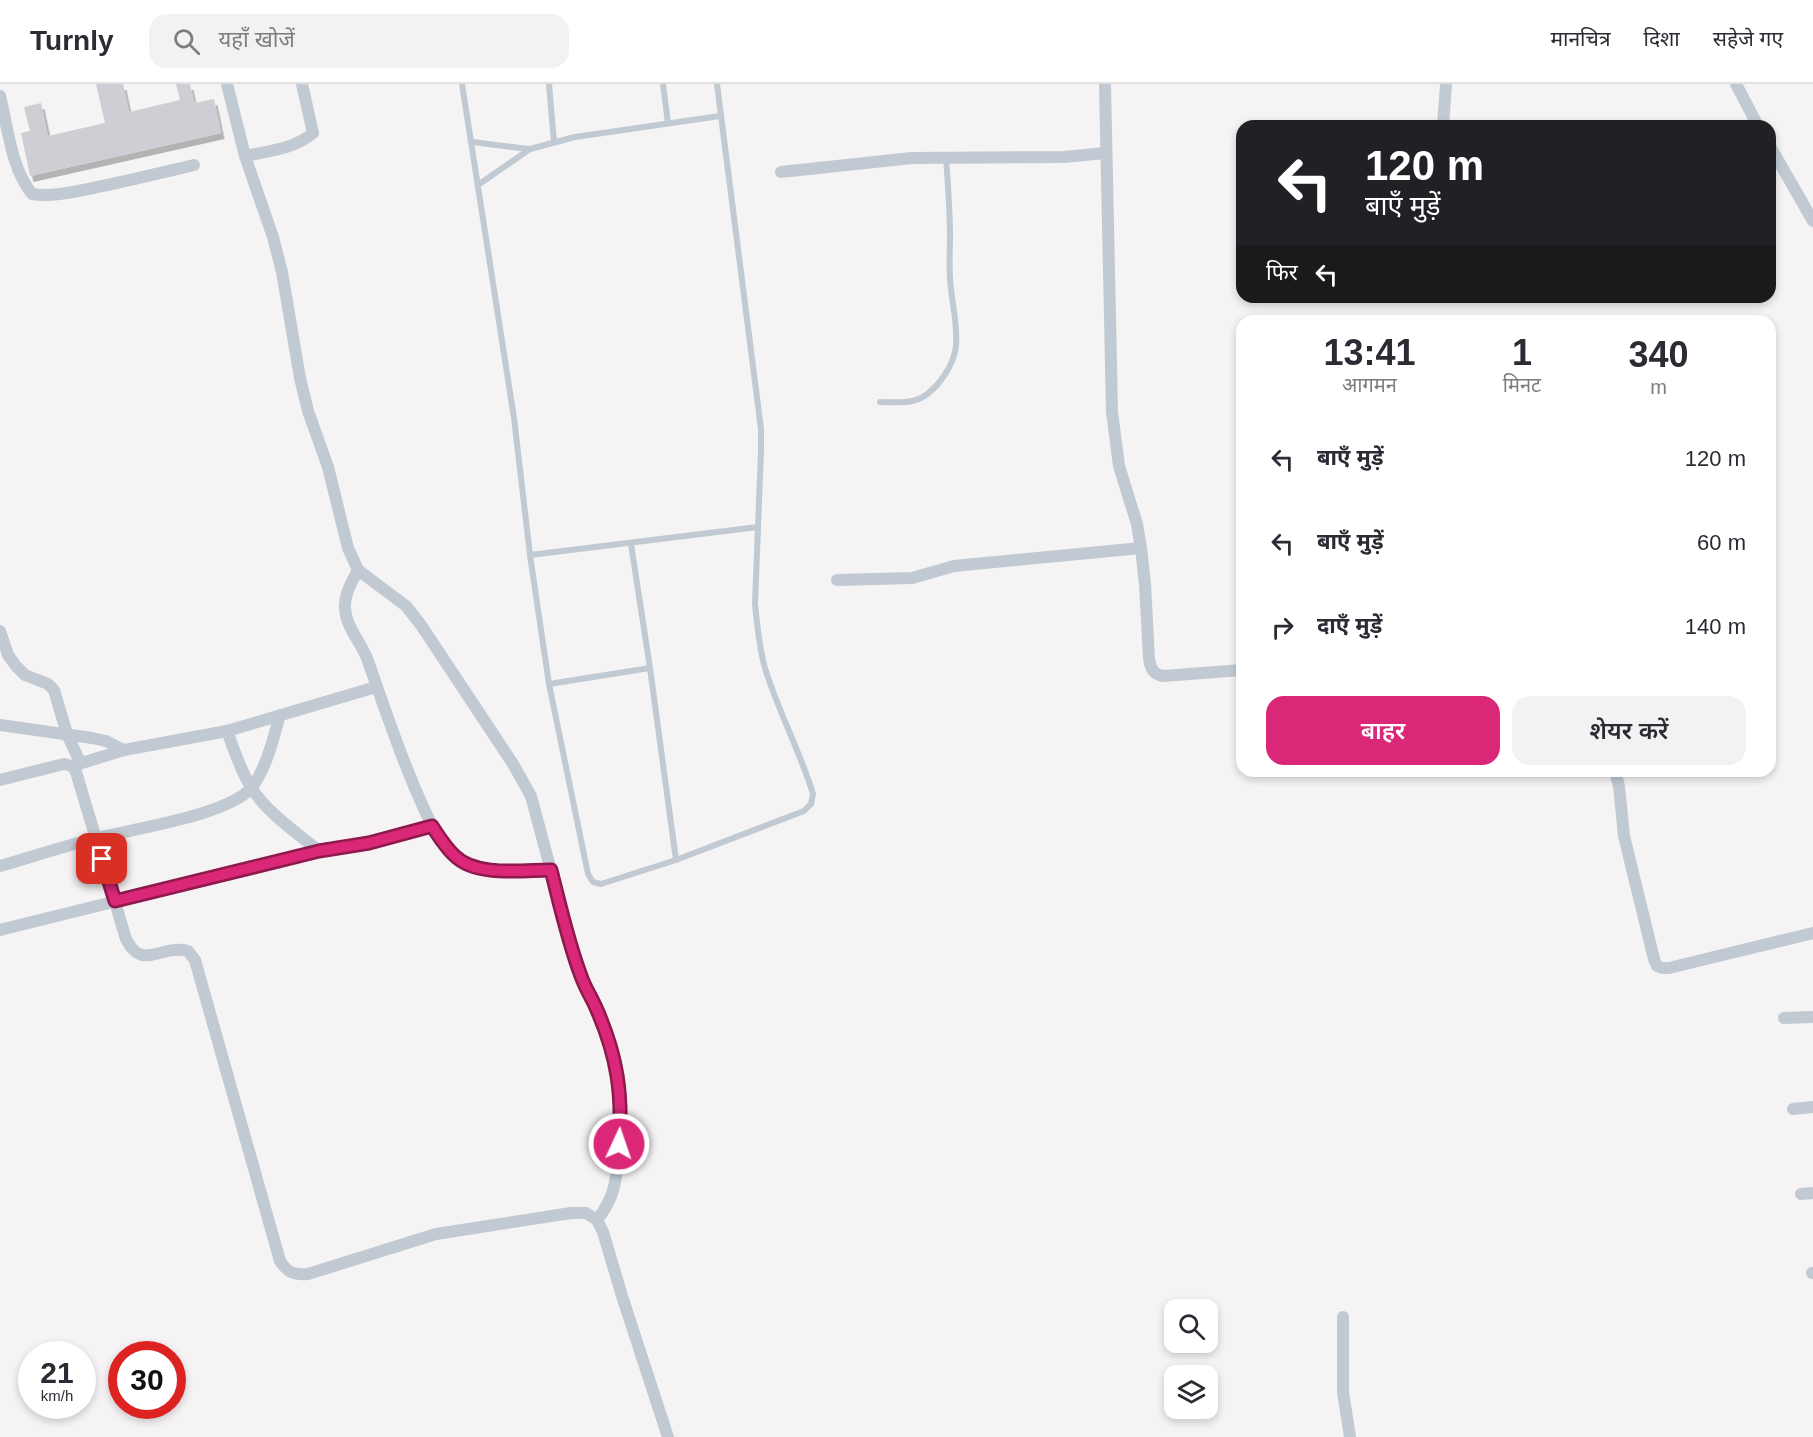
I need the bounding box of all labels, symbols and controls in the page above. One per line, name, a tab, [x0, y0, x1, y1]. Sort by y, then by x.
search box	[149, 14, 569, 68]
text: Turnly	[30, 25, 113, 56]
icon: search	[170, 25, 203, 58]
text: यहाँ खोजें	[218, 27, 295, 52]
text: मानचित्र	[1550, 27, 1610, 50]
text: दिशा	[1643, 27, 1680, 50]
text: सहेजे गए	[1713, 27, 1783, 50]
text: 120 m	[1365, 142, 1484, 189]
icon: left	[1266, 144, 1344, 222]
text: बाएँ मुड़ें	[1365, 191, 1440, 221]
icon: left	[1310, 258, 1343, 291]
text: फिर	[1266, 260, 1298, 285]
text: 13:41	[1323, 332, 1415, 373]
text: 1	[1512, 332, 1532, 373]
text: 340	[1629, 334, 1689, 375]
text: आगमन	[1342, 374, 1397, 396]
text: मिनट	[1503, 374, 1541, 396]
text: m	[1650, 376, 1667, 398]
icon: left	[1266, 443, 1299, 476]
text: बाएँ मुड़ें	[1317, 445, 1383, 470]
text: 120 m	[1685, 446, 1746, 471]
icon: left	[1266, 527, 1299, 560]
text: बाएँ मुड़ें	[1317, 529, 1383, 554]
text: 60 m	[1697, 530, 1746, 555]
icon: right	[1266, 611, 1299, 644]
text: दाएँ मुड़ें	[1317, 613, 1382, 638]
text: 140 m	[1685, 614, 1746, 639]
button: बाहर	[1266, 696, 1500, 765]
button: शेयर करें	[1512, 696, 1746, 765]
pin	[76, 833, 127, 884]
icon: arrive	[85, 842, 118, 875]
position arrow	[587, 1112, 651, 1176]
map controls	[1164, 1299, 1218, 1419]
button: search	[1164, 1299, 1218, 1353]
speed limit sign: 30	[108, 1341, 186, 1419]
text: 21	[40, 1356, 74, 1389]
button: layers	[1164, 1365, 1218, 1419]
text: km/h	[41, 1387, 73, 1404]

